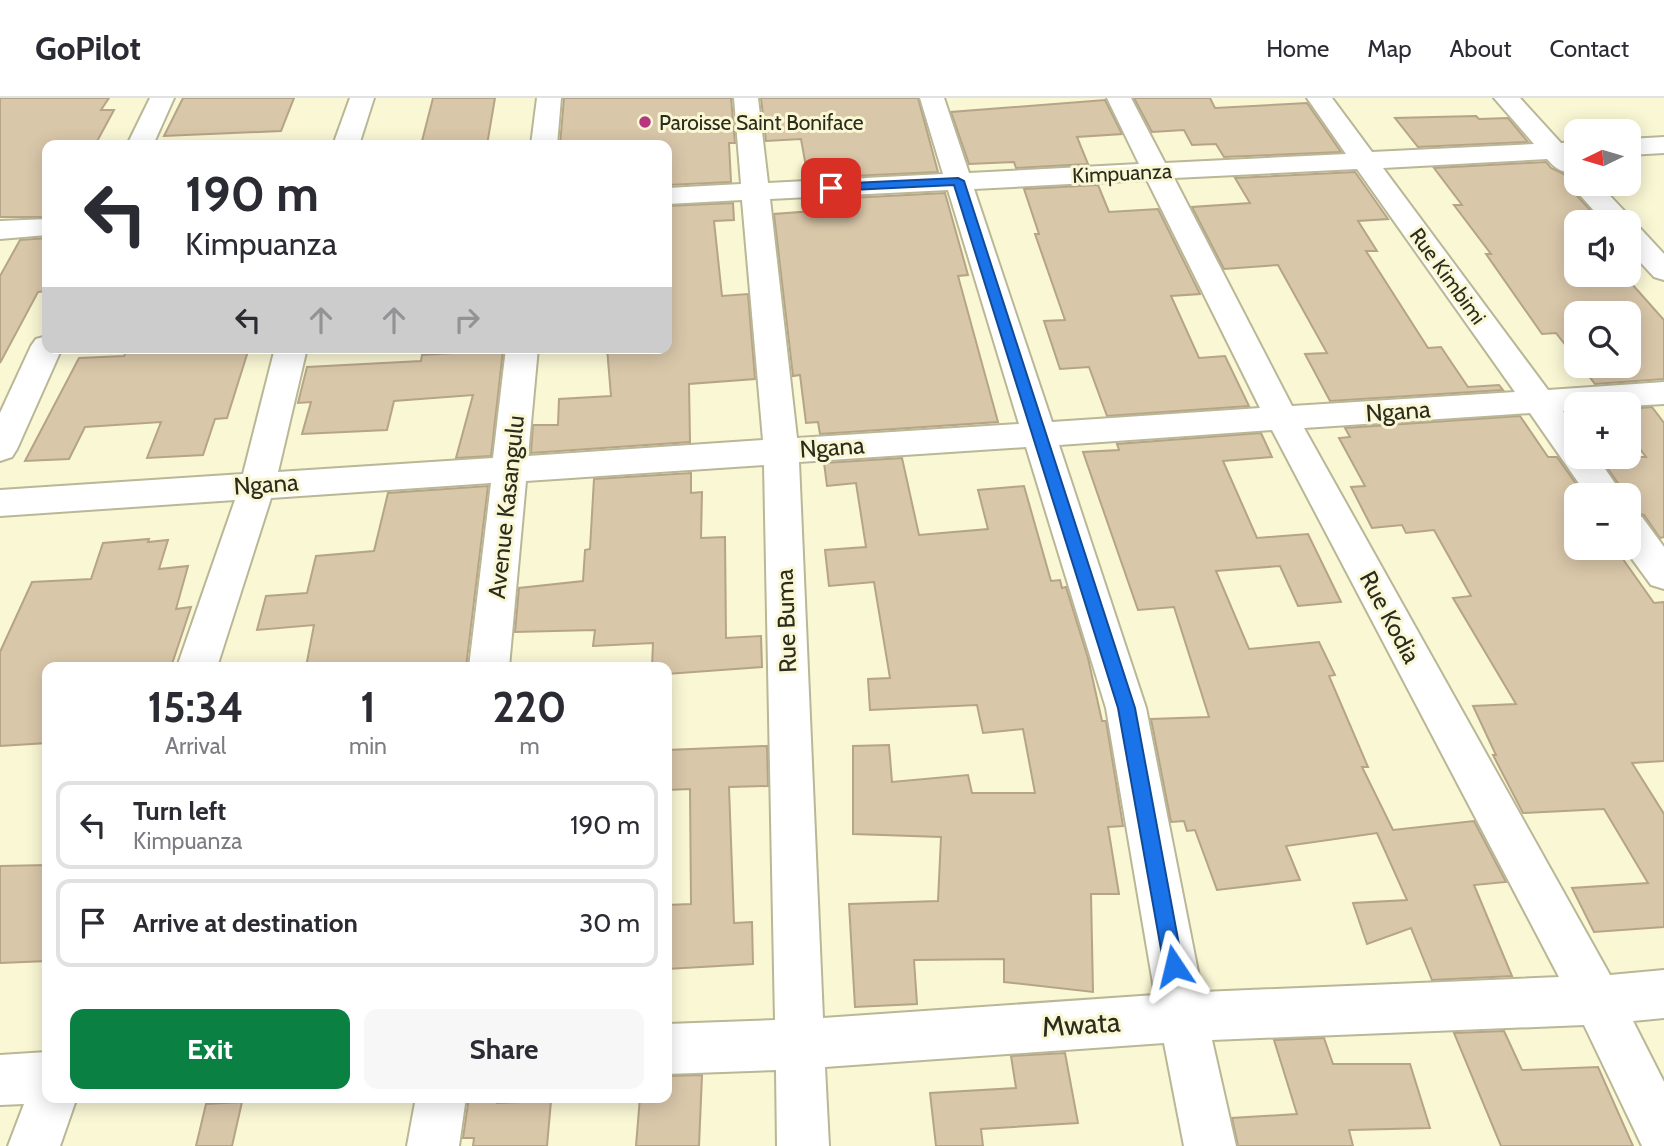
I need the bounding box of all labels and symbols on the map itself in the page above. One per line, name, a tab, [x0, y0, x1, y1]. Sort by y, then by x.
place label: Paroisse Saint Boniface	[659, 110, 864, 135]
marker: Paroisse Saint Boniface	[637, 114, 653, 130]
north arrow	[1564, 119, 1642, 196]
pin	[801, 158, 861, 218]
street label: Kimpuanza	[1072, 158, 1172, 188]
street label: Rue Kimbimi	[1405, 223, 1491, 329]
street label: Ngana	[1365, 394, 1432, 428]
street label: Avenue Kasangulu	[482, 414, 530, 600]
street label: Ngana	[799, 430, 866, 464]
street label: Ngana	[233, 467, 300, 501]
street label: Rue Kodia	[1354, 566, 1427, 669]
street label: Rue Buma	[770, 568, 802, 673]
position arrow	[1137, 929, 1211, 1003]
street label: Mwata	[1041, 1004, 1122, 1044]

